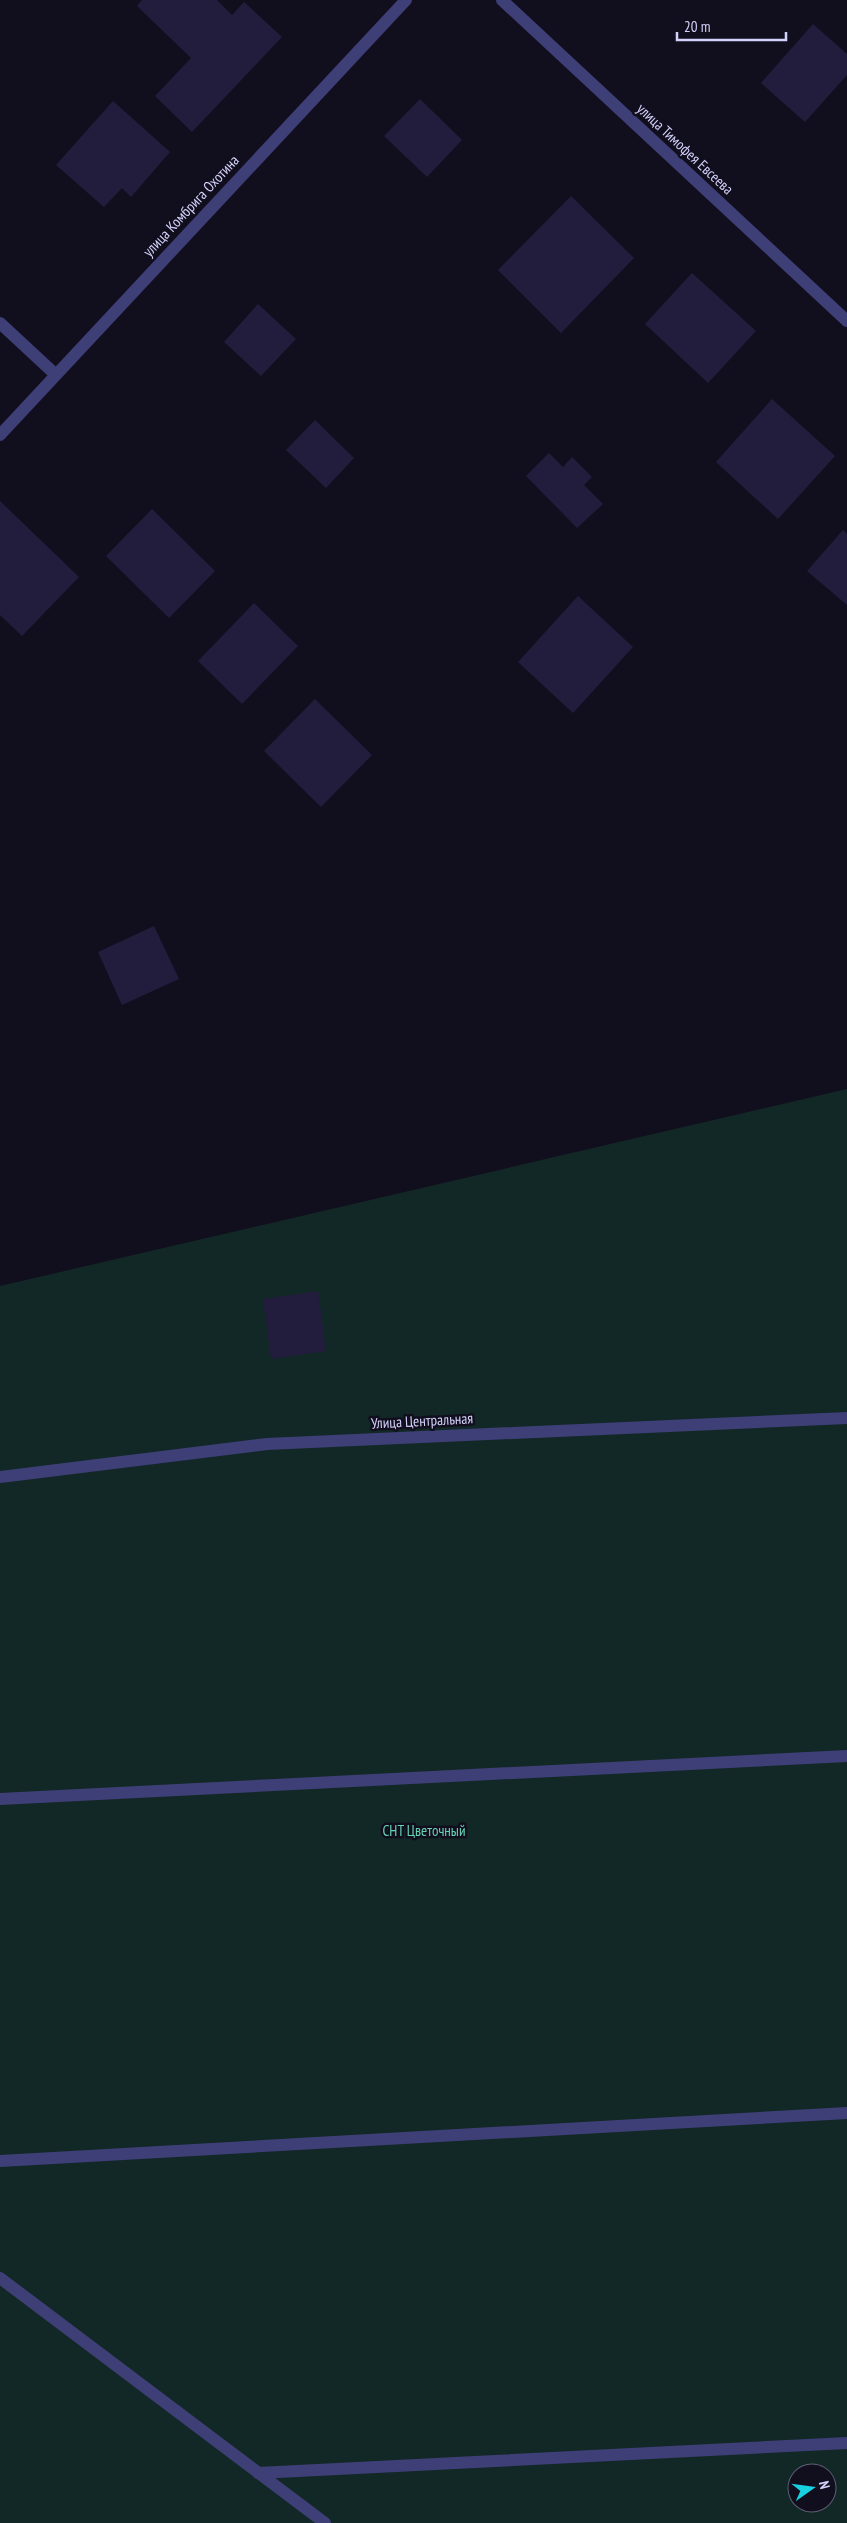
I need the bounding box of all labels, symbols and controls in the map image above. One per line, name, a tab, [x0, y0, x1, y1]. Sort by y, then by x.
scale bar	[677, 10, 786, 42]
text: 20 m	[684, 17, 710, 36]
street label: улица Тимофея Евсеева	[633, 99, 738, 198]
street label: улица Комбрига Охотина	[139, 151, 243, 260]
street label: Улица Центральная	[370, 1408, 474, 1433]
park label: СНТ Цветочный	[382, 1821, 466, 1840]
north arrow	[787, 2463, 837, 2513]
text: N	[815, 2479, 834, 2491]

